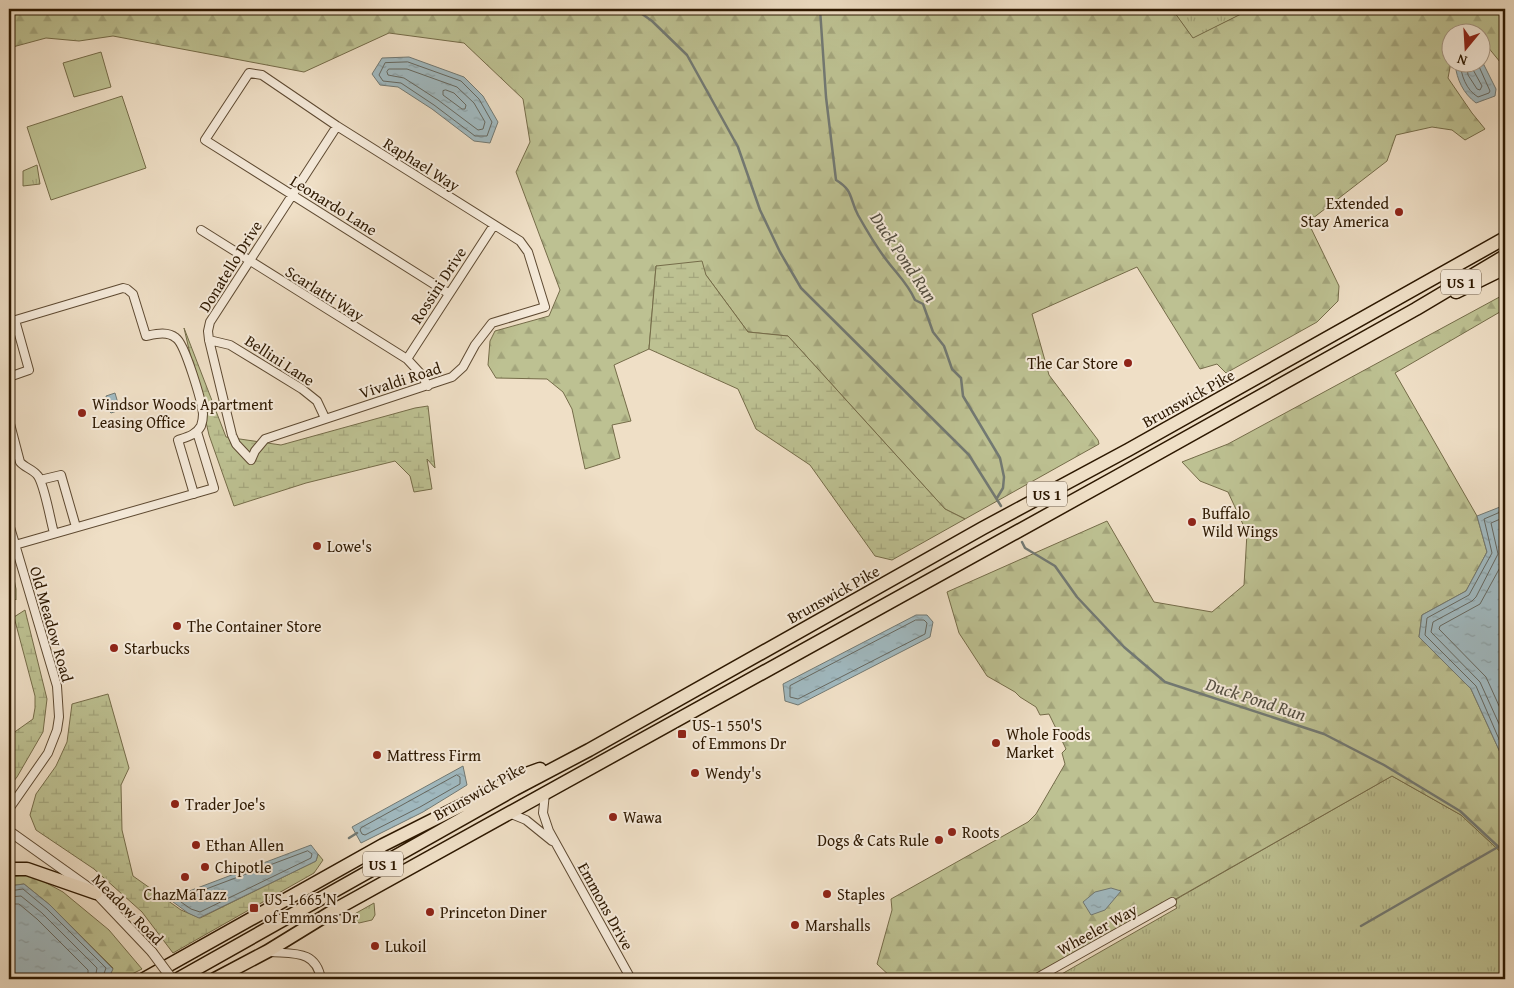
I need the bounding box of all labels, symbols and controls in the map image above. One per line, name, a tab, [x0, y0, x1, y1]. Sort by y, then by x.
north arrow	[1442, 22, 1492, 72]
text: N	[1454, 49, 1470, 71]
street label: Raphael Way	[379, 131, 465, 197]
street label: Leonardo Lane	[286, 169, 382, 241]
place label: Extended Stay America	[1300, 191, 1389, 233]
water label: Duck Pond Run	[863, 206, 944, 308]
marker: Extended Stay America	[1393, 206, 1405, 218]
street label: Donatello Drive	[192, 215, 268, 317]
street label: Rossini Drive	[404, 242, 472, 328]
street label: Scarlatti Way	[281, 259, 369, 327]
road number: US 1	[1441, 270, 1481, 294]
street label: Bellini Lane	[240, 328, 320, 392]
place label: The Car Store	[1027, 351, 1118, 375]
street label: Vivaldi Road	[356, 355, 444, 405]
marker: The Car Store	[1122, 357, 1134, 369]
street label: Brunswick Pike	[1137, 363, 1239, 433]
place label: Windsor Woods Apartment Leasing Office	[92, 392, 274, 434]
marker: Windsor Woods Apartment Leasing Office	[76, 407, 88, 419]
road number: US 1	[1027, 482, 1067, 506]
place label: Buffalo Wild Wings	[1202, 501, 1278, 543]
marker: Buffalo Wild Wings	[1186, 516, 1198, 528]
place label: Lowe's	[327, 534, 372, 558]
marker: Lowe's	[311, 540, 323, 552]
street label: Brunswick Pike	[782, 559, 884, 629]
street label: Old Meadow Road	[24, 563, 80, 685]
place label: The Container Store	[187, 614, 322, 638]
marker: The Container Store	[171, 620, 183, 632]
place label: Starbucks	[124, 636, 190, 660]
marker: Starbucks	[108, 642, 120, 654]
water label: Duck Pond Run	[1201, 670, 1310, 728]
place label: US-1 550'S of Emmons Dr	[692, 713, 787, 755]
place label: Whole Foods Market	[1006, 722, 1091, 764]
marker: US-1 550'S of Emmons Dr	[676, 728, 688, 740]
marker: Whole Foods Market	[990, 737, 1002, 749]
place label: Mattress Firm	[387, 743, 481, 767]
marker: Mattress Firm	[371, 749, 383, 761]
street label: Brunswick Pike	[428, 756, 530, 826]
place label: Wendy's	[705, 761, 761, 785]
marker: Wendy's	[689, 767, 701, 779]
place label: Trader Joe's	[185, 792, 265, 816]
marker: Trader Joe's	[169, 798, 181, 810]
place label: Wawa	[623, 805, 662, 829]
marker: Wawa	[607, 811, 619, 823]
place label: Roots	[962, 820, 1000, 844]
marker: Roots	[946, 826, 958, 838]
place label: Dogs & Cats Rule	[817, 828, 929, 852]
place label: Ethan Allen	[206, 833, 284, 857]
marker: Dogs & Cats Rule	[933, 834, 945, 846]
marker: Ethan Allen	[190, 839, 202, 851]
road number: US 1	[363, 852, 403, 876]
place label: Chipotle	[215, 855, 272, 879]
street label: Emmons Drive	[572, 858, 640, 954]
marker: Chipotle	[199, 861, 211, 873]
street label: Meadow Road	[87, 868, 170, 951]
marker: ChazMaTazz	[179, 871, 191, 883]
place label: ChazMaTazz	[144, 882, 226, 906]
place label: Staples	[837, 882, 885, 906]
place label: US-1 665'N of Emmons Dr	[264, 887, 359, 929]
marker: Staples	[821, 888, 833, 900]
street label: Wheeler Way	[1053, 897, 1141, 961]
place label: Princeton Diner	[440, 900, 547, 924]
marker: US-1 665'N of Emmons Dr	[248, 902, 260, 914]
marker: Princeton Diner	[424, 906, 436, 918]
place label: Marshalls	[805, 913, 871, 937]
marker: Marshalls	[789, 919, 801, 931]
place label: Lukoil	[385, 934, 427, 958]
marker: Lukoil	[369, 940, 381, 952]

